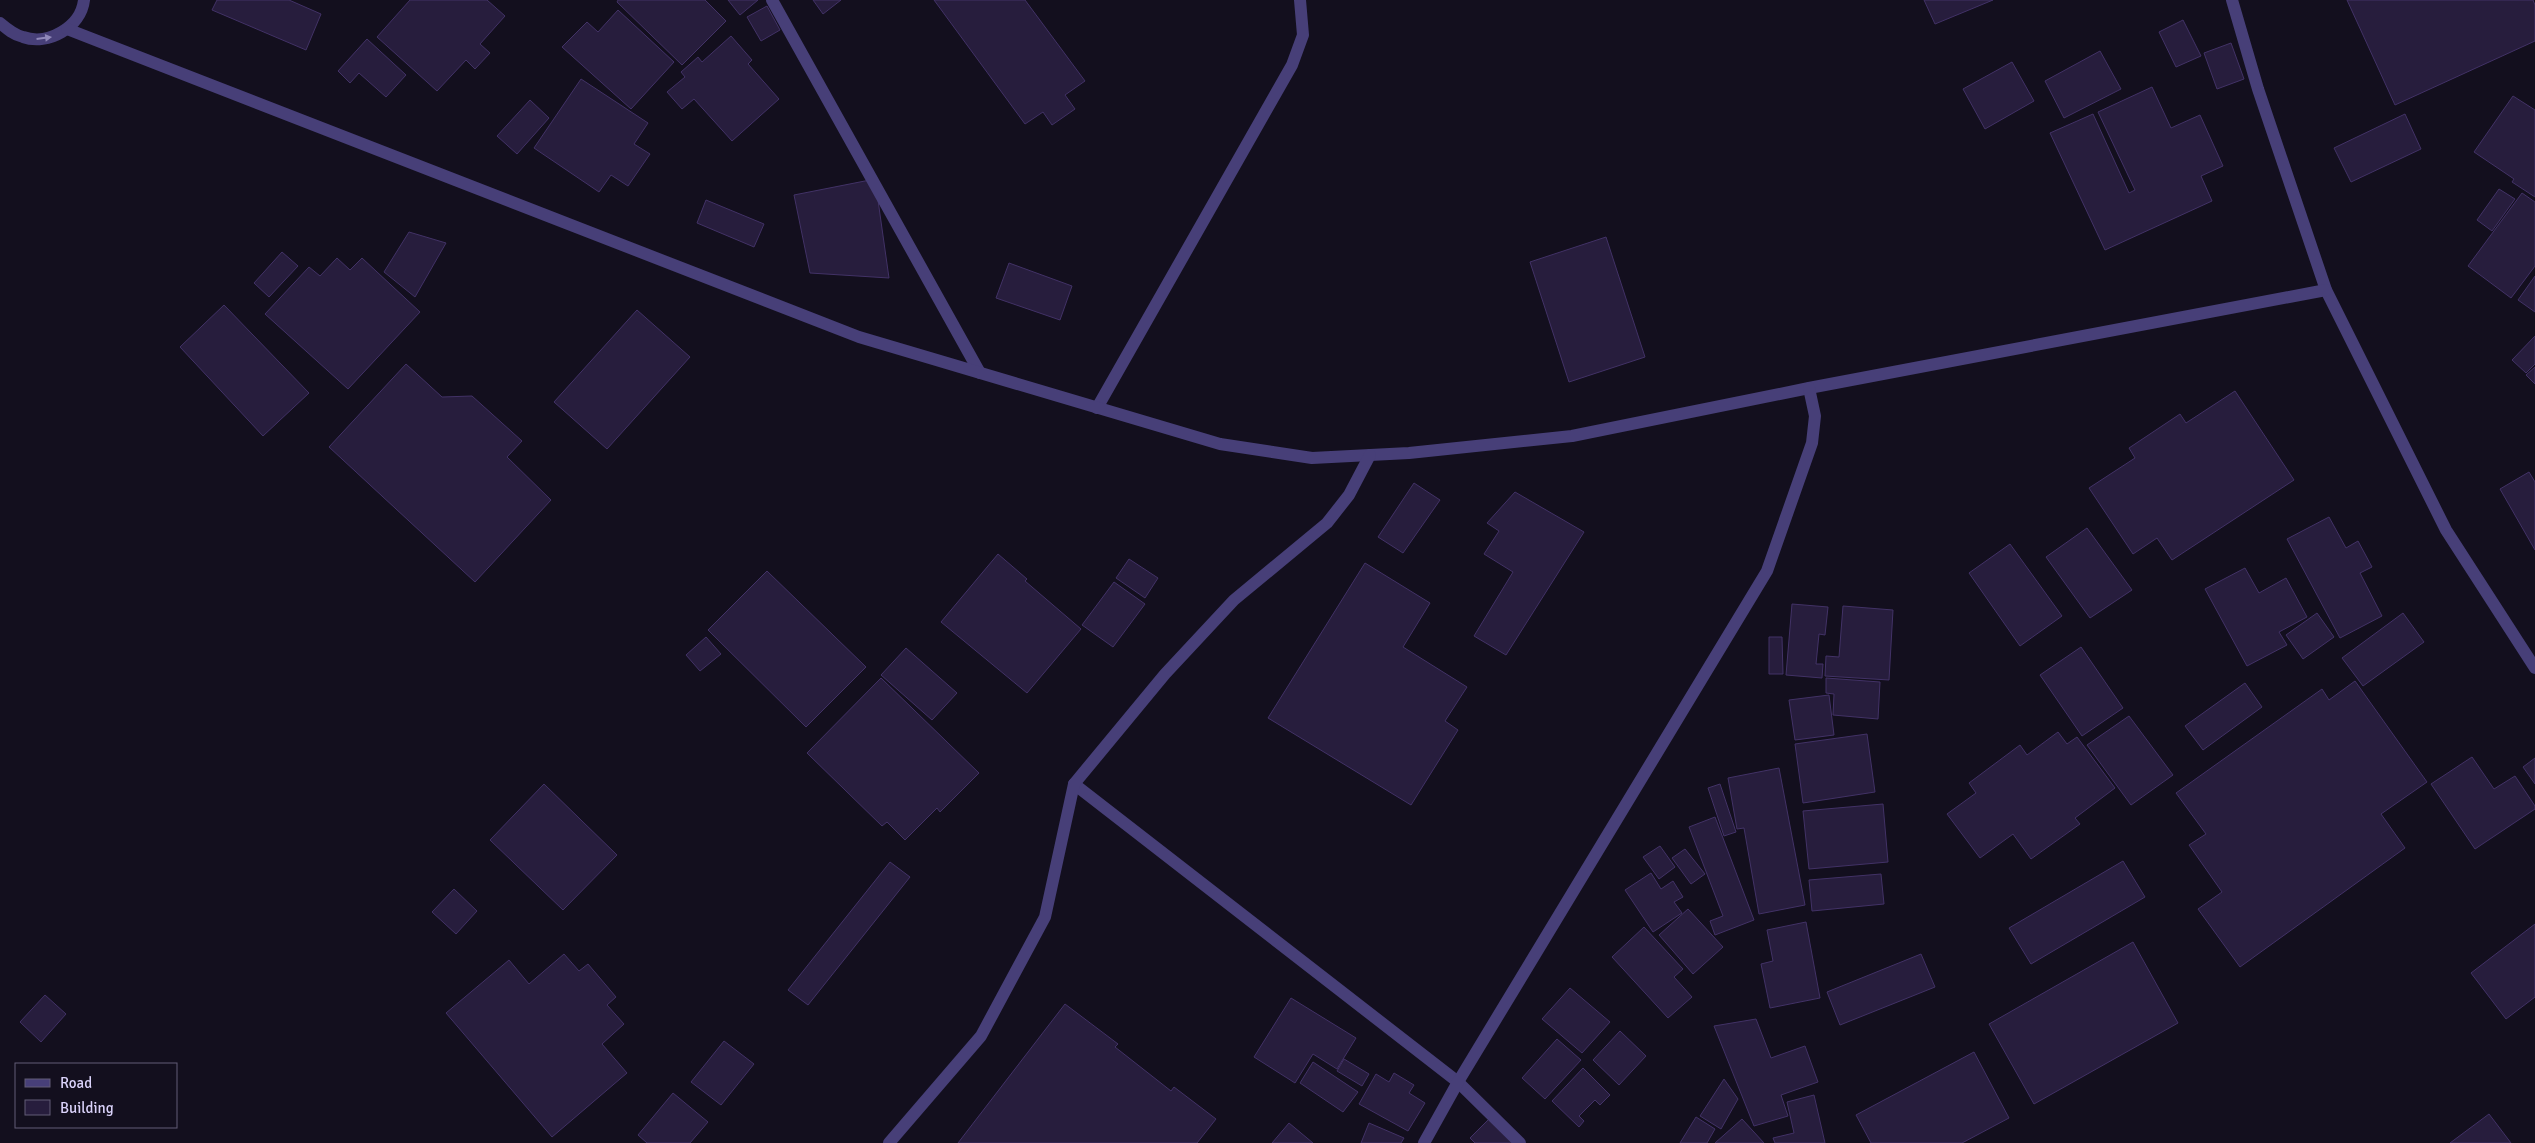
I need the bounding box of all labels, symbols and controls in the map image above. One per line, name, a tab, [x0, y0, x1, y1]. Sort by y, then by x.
one-way arrow	[36, 34, 52, 42]
legend	[15, 1063, 178, 1128]
text: Road	[60, 1074, 92, 1092]
text: Building	[60, 1099, 114, 1117]

